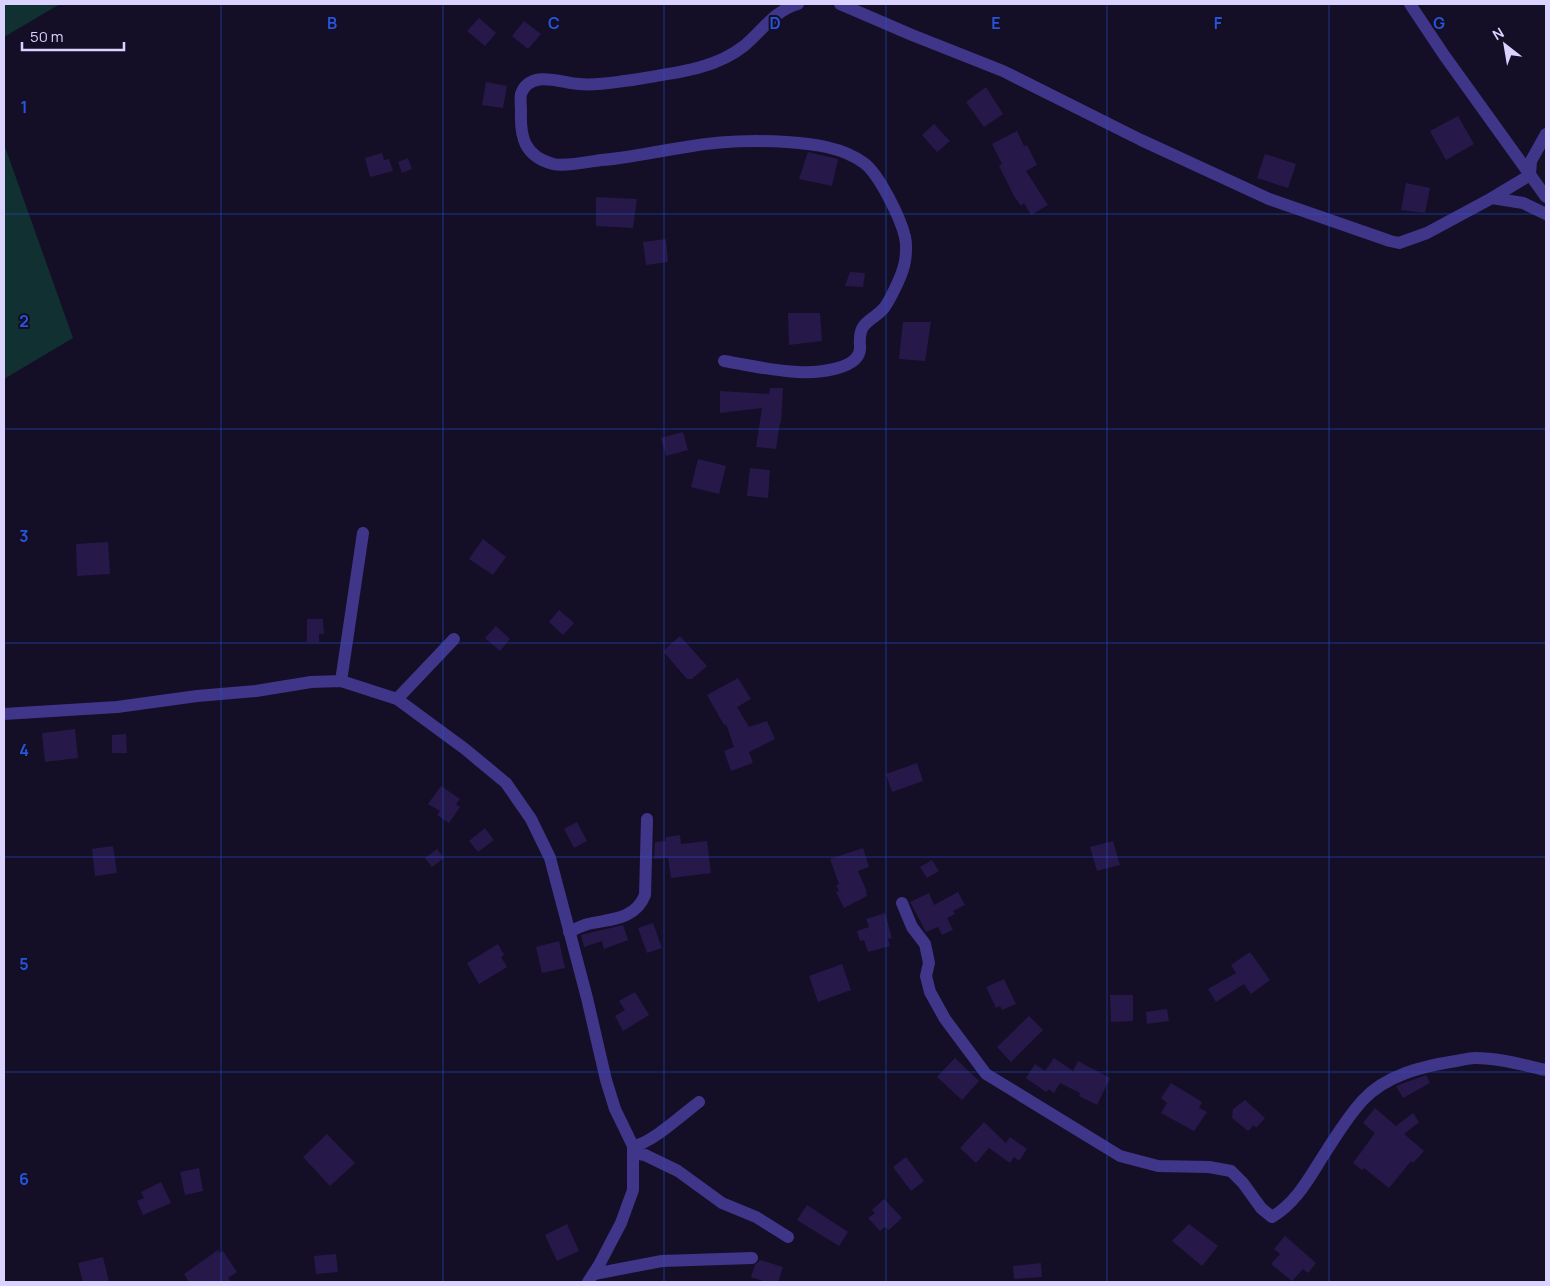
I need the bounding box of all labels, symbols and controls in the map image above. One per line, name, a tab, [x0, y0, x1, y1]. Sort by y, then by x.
text: B	[327, 12, 337, 34]
text: C	[548, 12, 560, 34]
text: D	[769, 12, 781, 34]
text: E	[991, 12, 1001, 34]
text: F	[1214, 12, 1223, 34]
text: G	[1433, 12, 1445, 34]
scale bar	[22, 20, 125, 52]
north arrow	[1480, 20, 1530, 70]
text: N	[1489, 23, 1507, 44]
text: 50 m	[30, 26, 64, 47]
text: 1	[20, 96, 28, 118]
text: 2	[19, 310, 29, 332]
text: 3	[19, 525, 29, 547]
text: 4	[19, 739, 29, 761]
text: 5	[19, 953, 29, 975]
text: 6	[19, 1168, 29, 1190]

